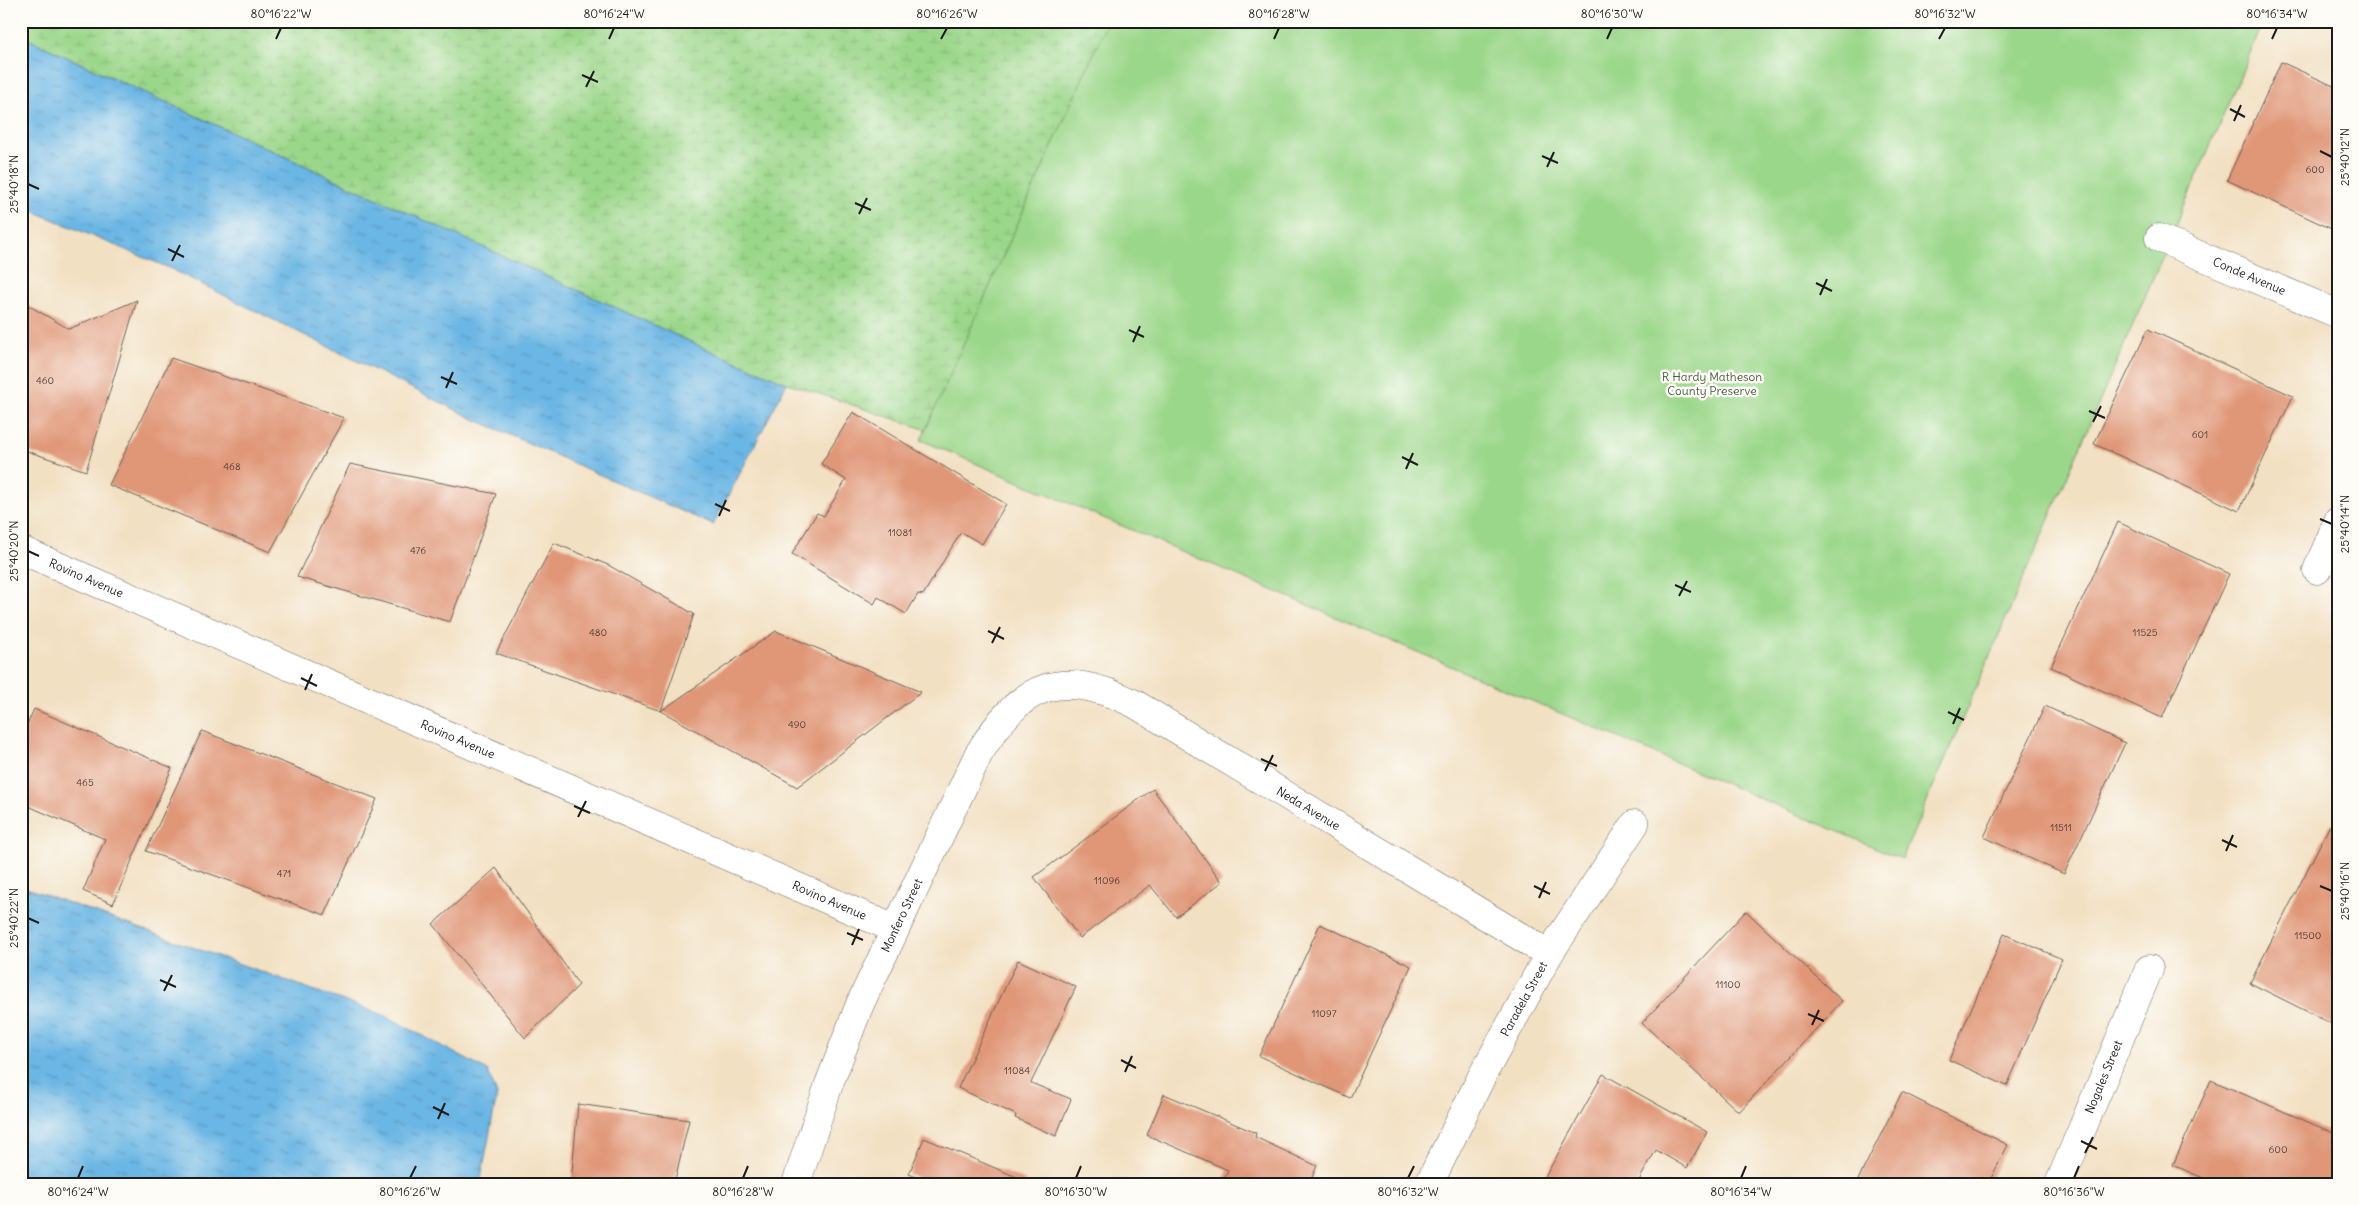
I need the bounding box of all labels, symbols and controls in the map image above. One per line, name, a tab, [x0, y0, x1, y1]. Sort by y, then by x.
text: 80°16'22"W	[251, 6, 312, 21]
text: 80°16'24"W	[583, 6, 645, 21]
text: 80°16'26"W	[916, 6, 978, 21]
text: 80°16'28"W	[1248, 6, 1310, 21]
text: 80°16'30"W	[1581, 6, 1643, 21]
text: 80°16'32"W	[1914, 6, 1976, 21]
text: 80°16'34"W	[2246, 6, 2308, 21]
text: 25°40'12"N	[2337, 128, 2352, 186]
text: 25°40'18"N	[6, 155, 21, 213]
house number: 600	[2306, 163, 2324, 176]
street label: Conde Avenue	[2211, 254, 2288, 298]
park label: R Hardy Matheson County Preserve	[1662, 369, 1762, 398]
house number: 460	[36, 374, 54, 387]
house number: 601	[2192, 428, 2208, 441]
house number: 468	[223, 460, 241, 473]
text: 25°40'14"N	[2337, 495, 2352, 553]
text: 25°40'20"N	[6, 520, 21, 582]
house number: 11081	[888, 526, 912, 539]
house number: 476	[410, 544, 426, 557]
street label: Rovino Avenue	[47, 555, 126, 601]
house number: 480	[589, 626, 607, 639]
house number: 11525	[2133, 626, 2158, 639]
street label: Rovino Avenue	[418, 716, 497, 762]
house number: 490	[788, 718, 806, 731]
house number: 465	[76, 776, 94, 789]
street label: Neda Avenue	[1274, 783, 1343, 833]
house number: 11511	[2050, 821, 2072, 834]
text: 25°40'16"N	[2337, 862, 2352, 920]
house number: 471	[277, 867, 291, 880]
house number: 11096	[1094, 874, 1120, 887]
street label: Monfero Street	[878, 876, 925, 955]
street label: Rovino Avenue	[790, 877, 869, 923]
text: 25°40'22"N	[6, 888, 21, 948]
house number: 11500	[2295, 929, 2321, 942]
street label: Paradela Street	[1497, 959, 1550, 1039]
house number: 11100	[1715, 978, 1741, 991]
house number: 11097	[1311, 1007, 1337, 1020]
street label: Nogales Street	[2081, 1038, 2125, 1116]
house number: 11084	[1004, 1064, 1030, 1077]
house number: 600	[2269, 1143, 2287, 1156]
text: 80°16'24"W	[47, 1184, 109, 1199]
text: 80°16'26"W	[379, 1184, 441, 1199]
text: 80°16'28"W	[712, 1184, 774, 1199]
text: 80°16'30"W	[1045, 1184, 1107, 1199]
text: 80°16'32"W	[1377, 1184, 1439, 1199]
text: 80°16'34"W	[1710, 1184, 1772, 1199]
text: 80°16'36"W	[2043, 1184, 2105, 1199]

